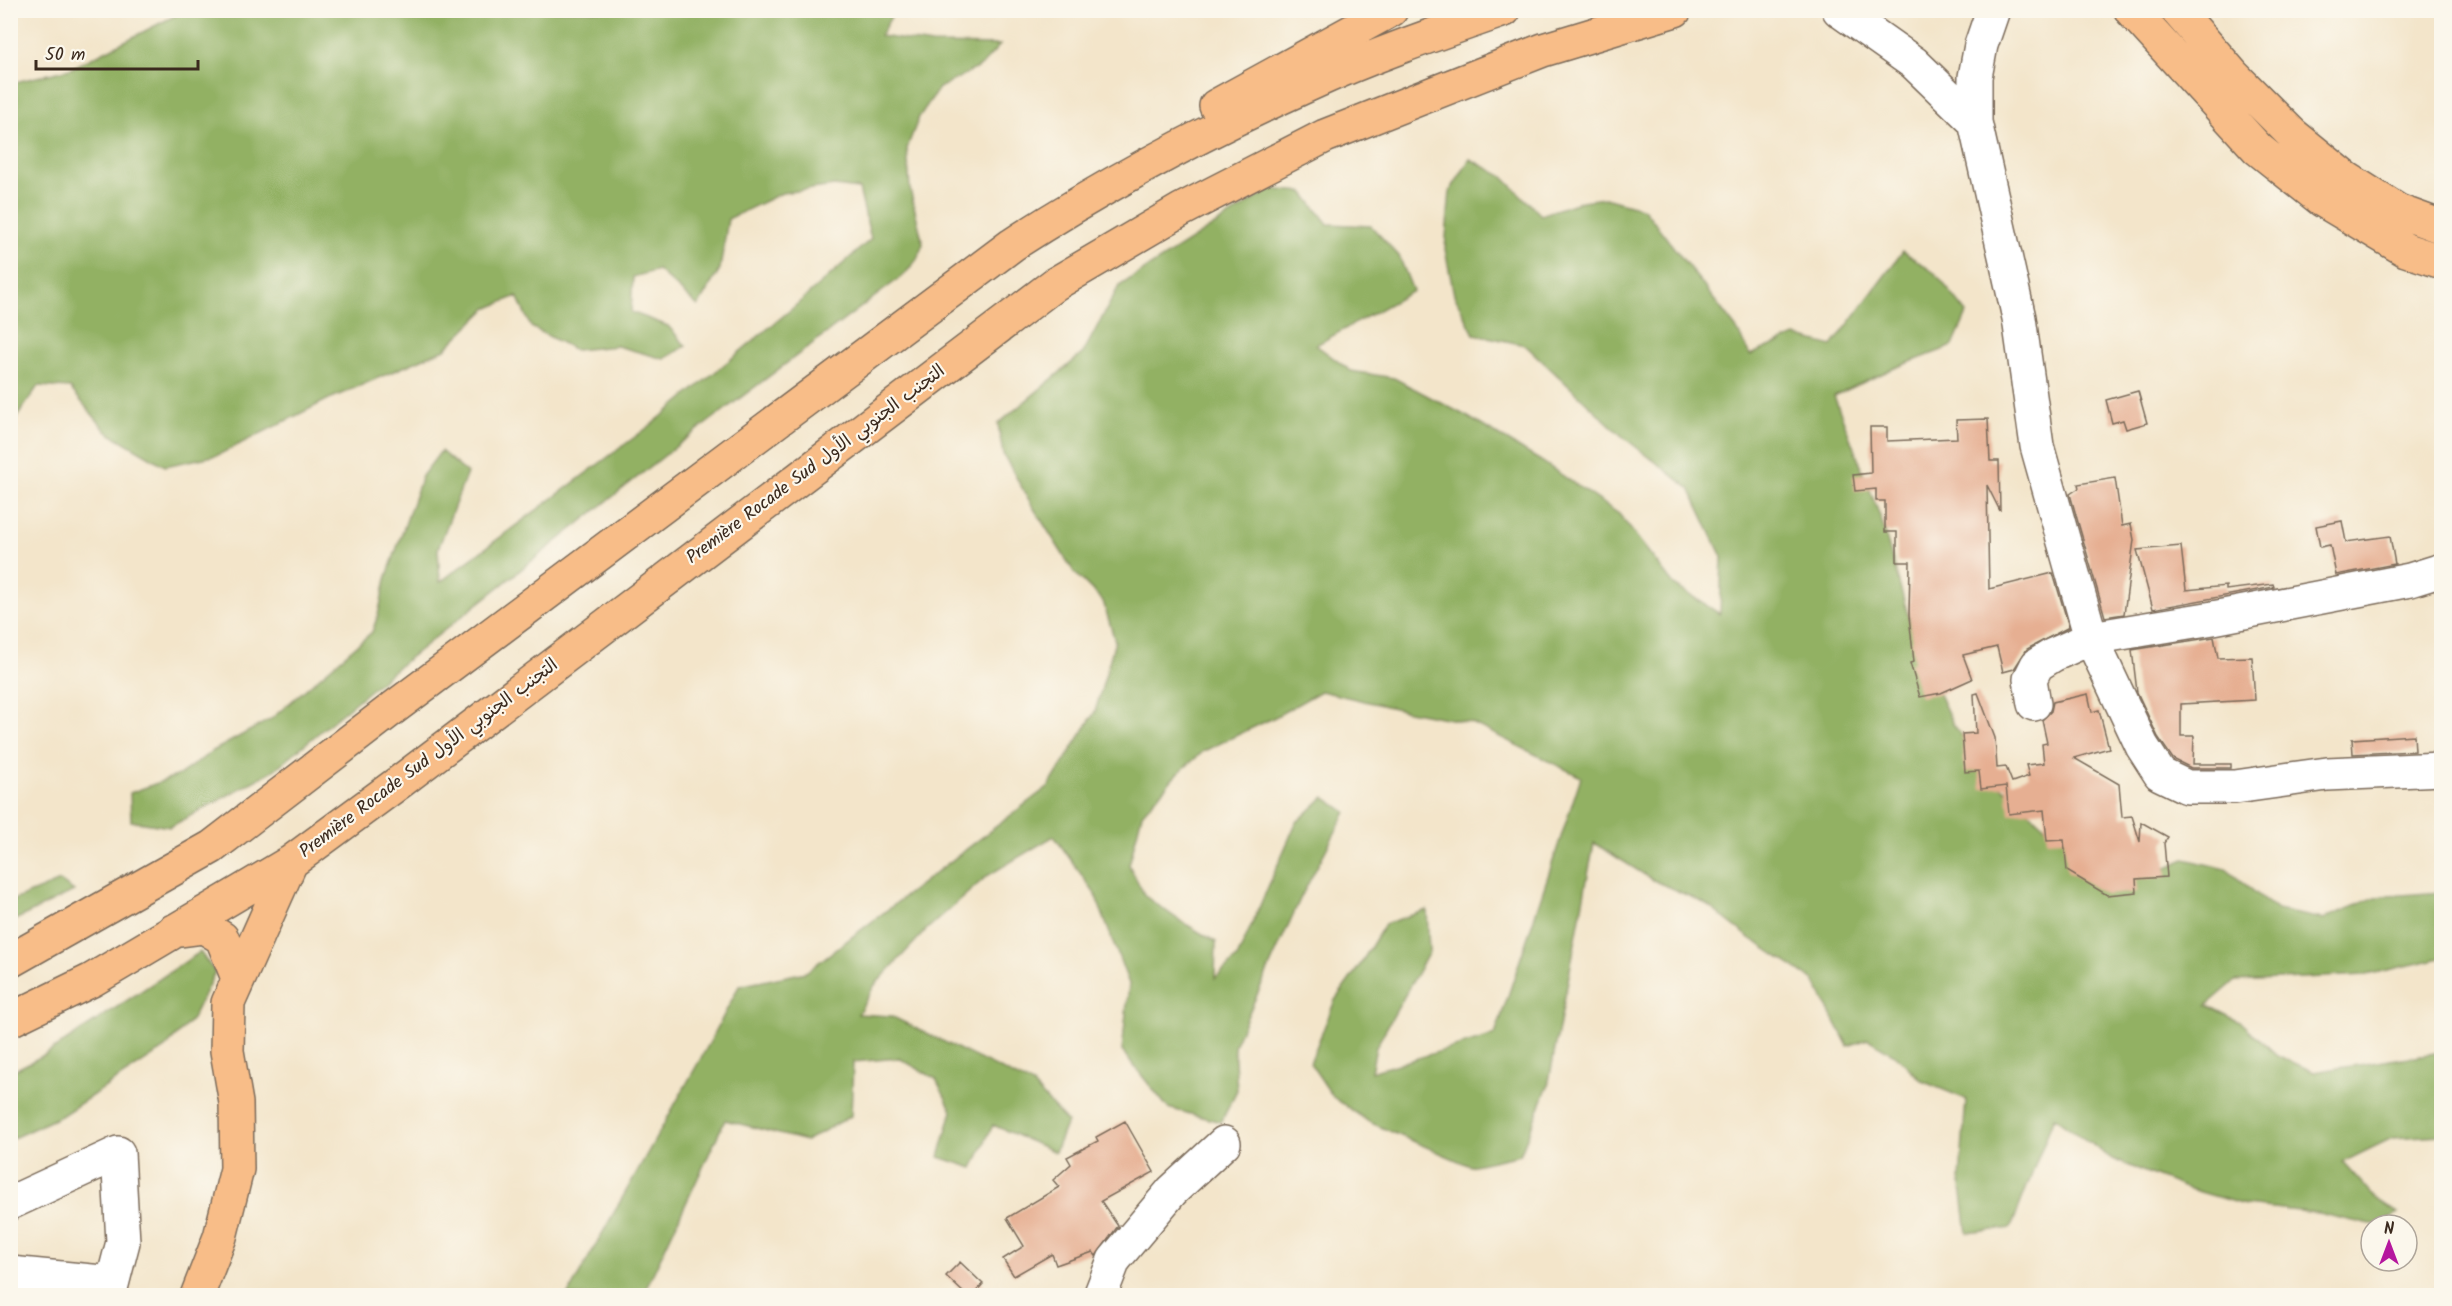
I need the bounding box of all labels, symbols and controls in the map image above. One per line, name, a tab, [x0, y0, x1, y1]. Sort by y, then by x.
scale bar	[36, 33, 198, 71]
text: 50 m	[45, 41, 85, 70]
street label: Première Rocade Sud التجنب الجنوبي الأول	[680, 358, 952, 572]
street label: Première Rocade Sud التجنب الجنوبي الأول	[293, 652, 565, 866]
north arrow	[2359, 1213, 2419, 1273]
text: N	[2384, 1217, 2394, 1242]

